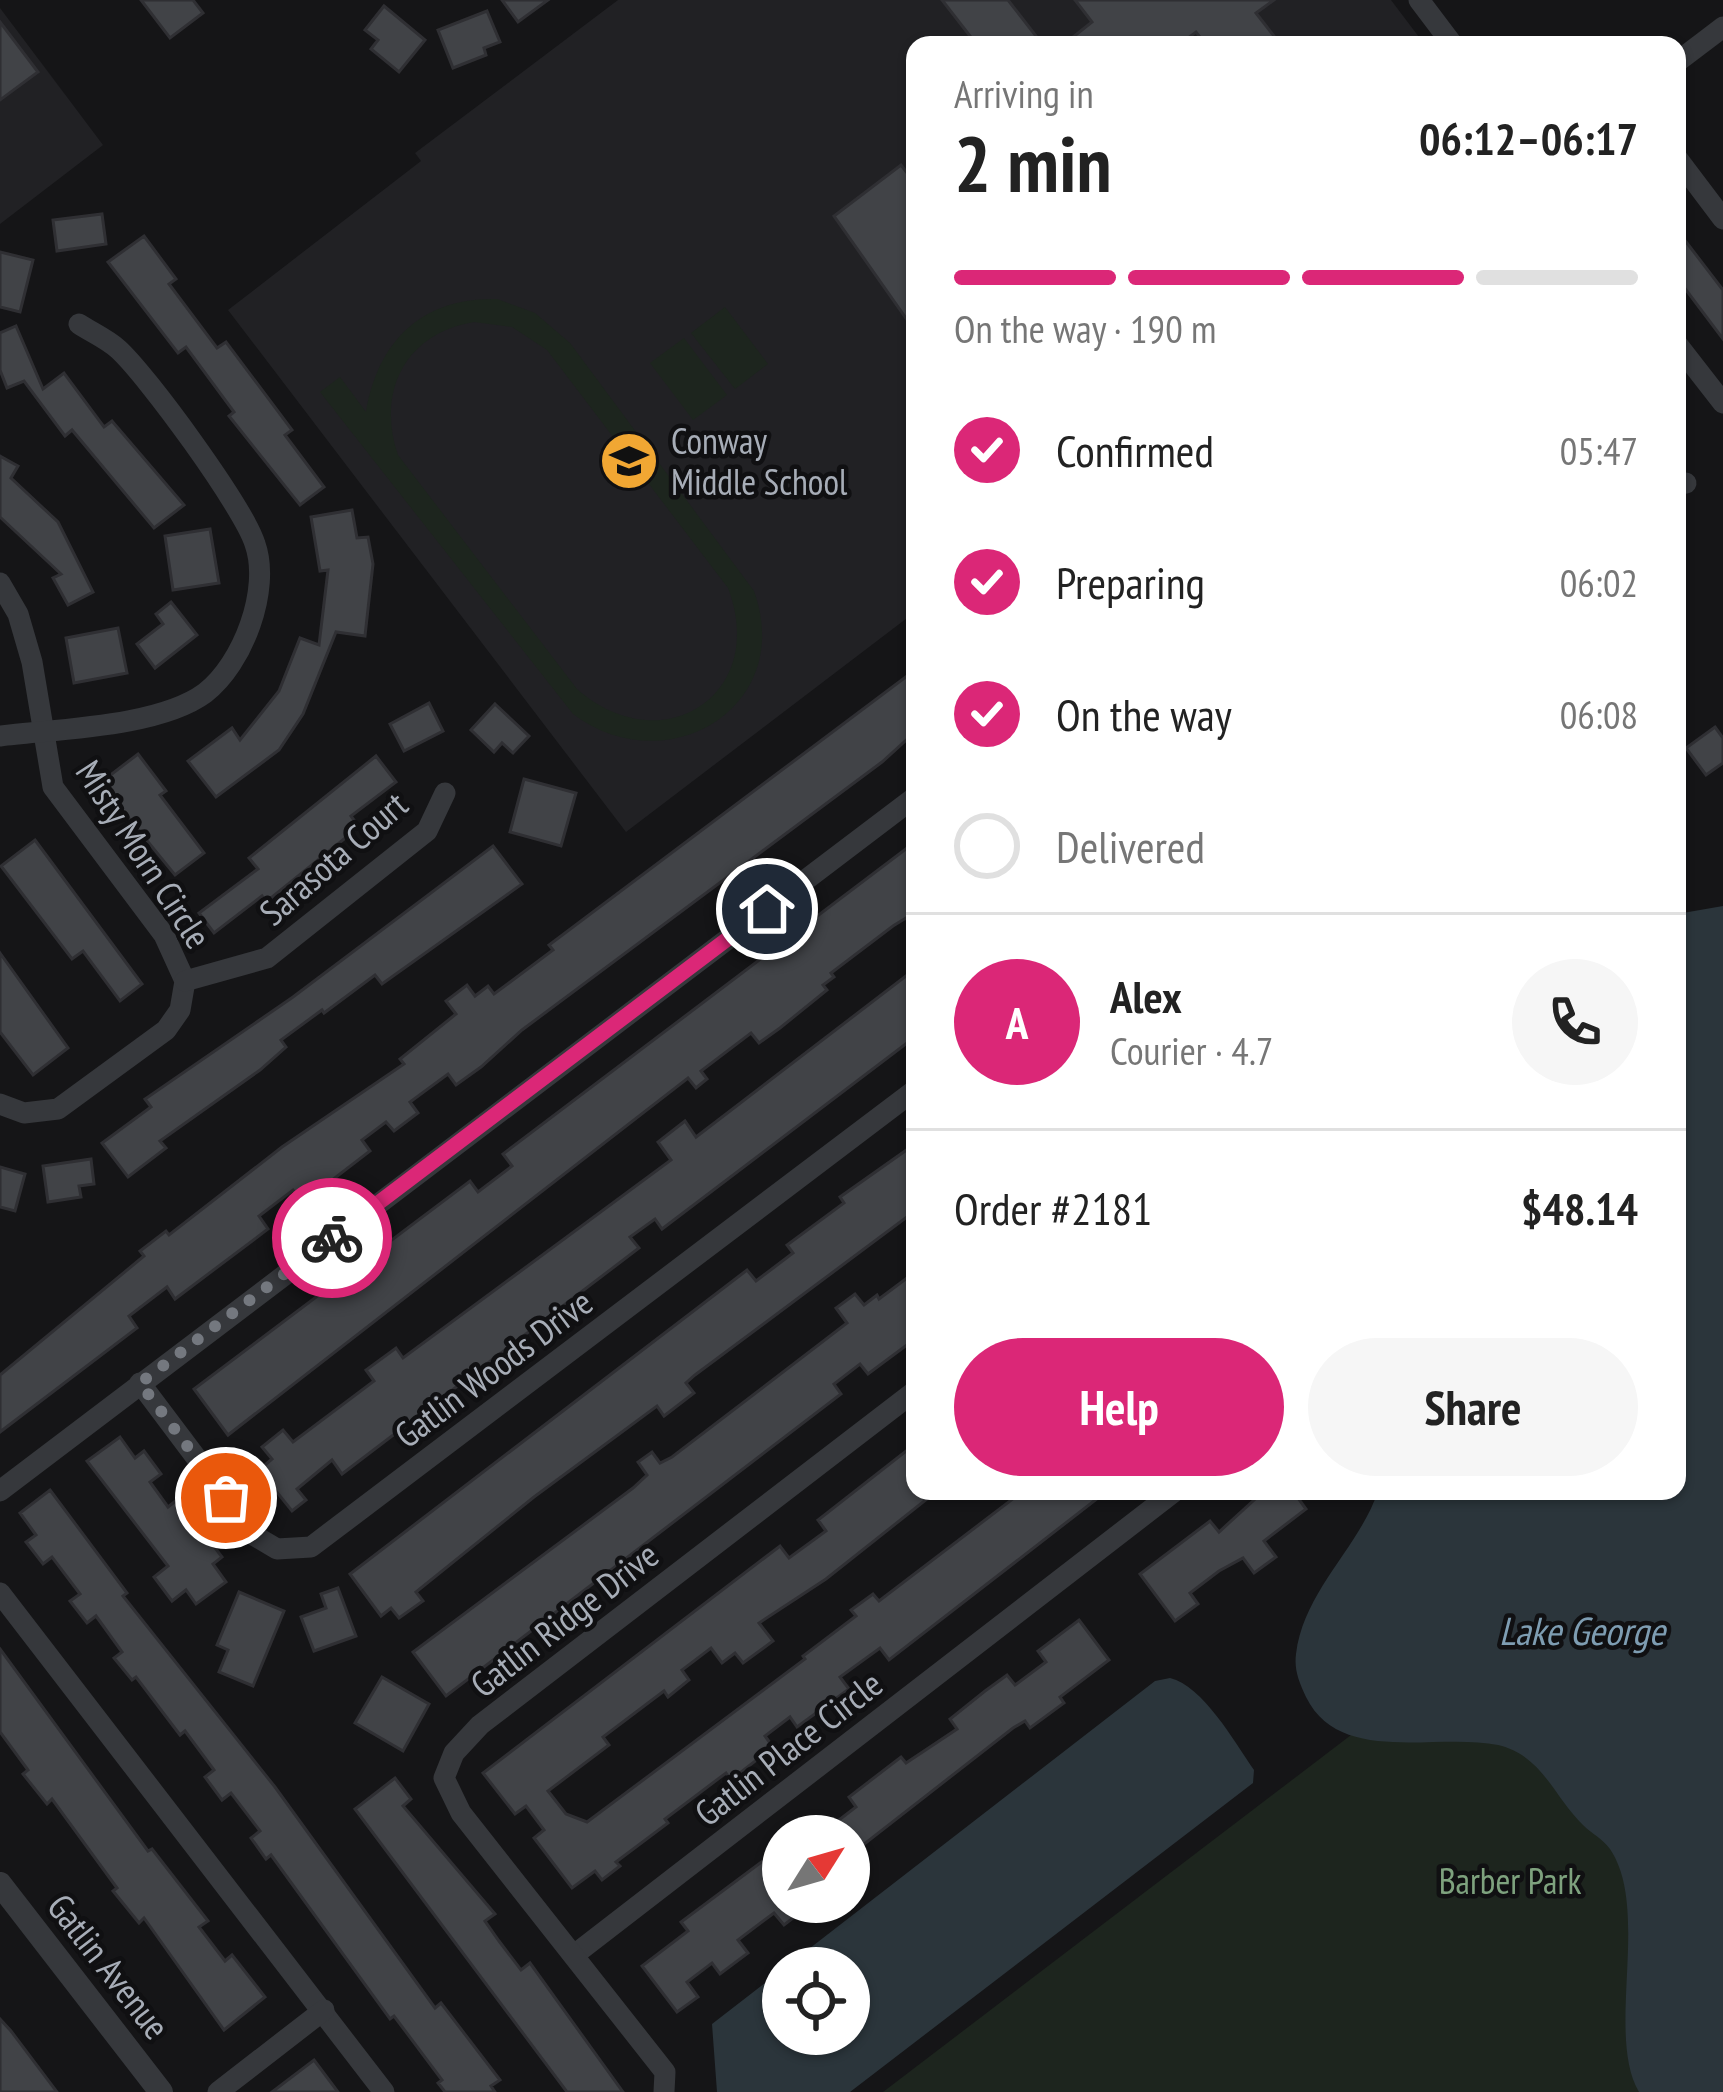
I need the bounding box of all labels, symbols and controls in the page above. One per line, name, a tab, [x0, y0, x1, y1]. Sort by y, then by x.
text: Arriving in	[954, 68, 1094, 119]
text: 06:12–06:17	[1419, 109, 1638, 167]
text: 2 min	[954, 113, 1112, 214]
text: On the way · 190 m	[954, 303, 1216, 354]
place label: Conway Middle School	[671, 417, 848, 505]
icon: check	[954, 417, 1020, 483]
text: Confirmed	[1056, 421, 1214, 479]
text: 05:47	[1560, 425, 1638, 476]
school or university icon: Conway Middle School	[598, 430, 660, 492]
icon: check	[954, 549, 1020, 615]
text: Preparing	[1056, 553, 1205, 611]
text: 06:02	[1560, 557, 1638, 608]
icon: check	[954, 681, 1020, 747]
text: On the way	[1056, 685, 1232, 743]
text: 06:08	[1560, 689, 1638, 740]
street label: Misty Morn Circle	[66, 751, 222, 957]
street label: Sarasota Court	[249, 781, 417, 935]
text: Delivered	[1056, 817, 1205, 875]
pin	[716, 858, 818, 960]
icon: home	[734, 876, 800, 942]
button: phone	[1512, 959, 1638, 1085]
text: Alex	[1110, 967, 1182, 1025]
text: A	[1006, 993, 1028, 1051]
text: Courier · 4.7	[1110, 1025, 1273, 1076]
courier	[272, 1178, 392, 1298]
text: Order #2181	[954, 1179, 1152, 1237]
text: $48.14	[1521, 1179, 1638, 1237]
icon: bike	[299, 1205, 365, 1271]
street label: Gatlin Woods Drive	[385, 1278, 601, 1458]
button: Help	[954, 1338, 1284, 1476]
button: Share	[1308, 1338, 1638, 1476]
pin	[175, 1447, 277, 1549]
icon: bag	[193, 1465, 259, 1531]
street label: Gatlin Ridge Drive	[461, 1531, 667, 1707]
water label: Lake George	[1499, 1605, 1668, 1656]
street label: Gatlin Place Circle	[685, 1660, 891, 1836]
north arrow	[762, 1815, 870, 1923]
map controls	[762, 1815, 870, 2055]
park label: Barber Park	[1439, 1857, 1581, 1904]
street label: Gatlin Avenue	[38, 1884, 180, 2048]
button: locate	[762, 1947, 870, 2055]

